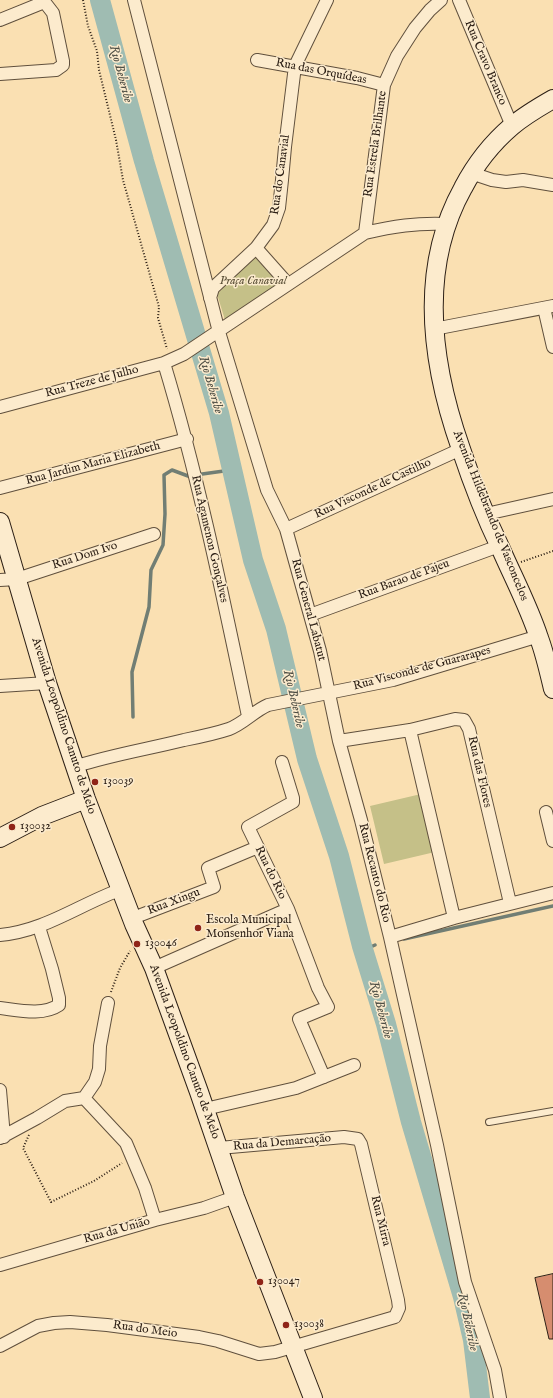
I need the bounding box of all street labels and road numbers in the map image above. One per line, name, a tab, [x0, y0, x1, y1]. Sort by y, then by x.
street label: Rua Cravo Branco	[461, 18, 509, 108]
street label: Rua das Orquídeas	[274, 56, 368, 88]
street label: Rua Estrela Brilhante	[361, 90, 391, 198]
street label: Rua do Canavial	[268, 134, 294, 216]
street label: Rua Treze de Julho	[44, 363, 140, 401]
street label: Avenida Hildebrando de Vasconcelos	[449, 429, 531, 603]
street label: Rua Jardim Maria Elizabeth	[24, 439, 162, 489]
street label: Rua Visconde de Castilho	[312, 456, 434, 522]
street label: Rua Agamenon Gonçalves	[187, 474, 231, 604]
street label: Rua Dom Ivo	[51, 539, 119, 573]
street label: Rua General Labatut	[287, 557, 329, 663]
street label: Rua Barao de Pajeu	[356, 557, 452, 603]
street label: Avenida Leopoldino Canuto de Melo	[28, 636, 98, 816]
street label: Rua Visconde de Guararapes	[352, 644, 492, 694]
street label: Rua das Flores	[464, 735, 494, 809]
street label: Rua Recanto do Rio	[355, 822, 393, 924]
street label: Rua do Rio	[251, 844, 289, 902]
street label: Rua Xingu	[146, 885, 202, 919]
street label: Avenida Leopoldino Canuto de Melo	[146, 963, 222, 1141]
street label: Rua da Demarcação	[232, 1132, 332, 1154]
street label: Rua Mirra	[367, 1194, 393, 1248]
street label: Rua da União	[82, 1215, 152, 1247]
street label: Rua do Meio	[112, 1318, 178, 1342]

